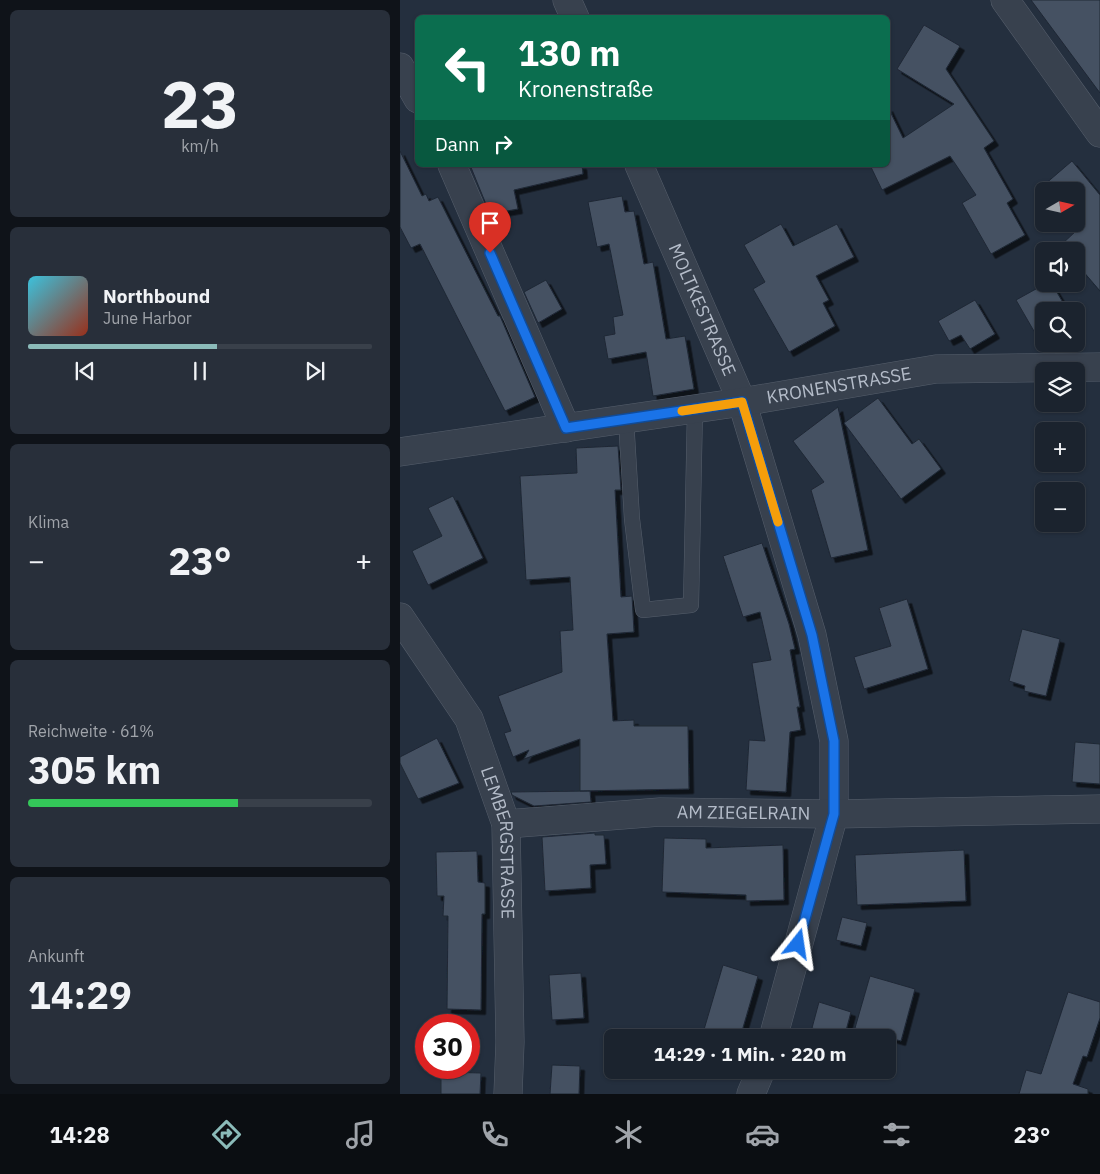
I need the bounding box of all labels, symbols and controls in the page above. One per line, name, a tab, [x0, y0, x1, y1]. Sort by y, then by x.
text: 130 m	[518, 30, 621, 76]
icon: left	[435, 35, 500, 100]
text: 23	[161, 61, 239, 146]
text: Kronenstraße	[518, 74, 653, 103]
icon: right	[489, 130, 517, 158]
text: Dann	[435, 132, 479, 156]
text: km/h	[181, 136, 219, 156]
north arrow	[1035, 182, 1085, 232]
map controls	[1035, 182, 1085, 532]
pin	[469, 202, 511, 253]
icon: arrive	[476, 209, 504, 237]
street label: MOLTKESTRASSE	[664, 240, 741, 380]
button: sound	[1035, 242, 1085, 292]
text: Northbound	[103, 284, 210, 308]
button: search	[1035, 302, 1085, 352]
text: June Harbor	[103, 308, 192, 328]
icon: previous	[71, 357, 99, 385]
icon: pause	[186, 357, 214, 385]
icon: next	[301, 357, 329, 385]
street label: KRONENSTRASSE	[765, 361, 913, 409]
button: layers	[1035, 362, 1085, 412]
button: +	[1035, 422, 1085, 472]
button: −	[1035, 482, 1085, 532]
text: Klima	[28, 512, 69, 532]
text: 23°	[168, 536, 232, 585]
text: −	[28, 542, 45, 579]
text: +	[355, 542, 372, 579]
text: Reichweite · 61%	[28, 721, 154, 741]
text: 305 km	[28, 745, 161, 794]
street label: LEMBERGSTRASSE	[476, 763, 520, 919]
street label: AM ZIEGELRAIN	[677, 800, 810, 825]
position arrow	[771, 917, 823, 969]
text: Ankunft	[28, 946, 85, 966]
text: 14:29	[28, 970, 132, 1019]
speed limit sign: 30	[415, 1014, 480, 1079]
text: 14:29 · 1 Min. · 220 m	[653, 1042, 847, 1066]
icon: directions	[209, 1117, 244, 1152]
icon: music	[343, 1117, 378, 1152]
icon: phone	[477, 1117, 512, 1152]
icon: climate	[611, 1117, 646, 1152]
icon: car	[745, 1117, 780, 1152]
icon: filters	[879, 1117, 914, 1152]
text: 14:28	[50, 1120, 110, 1149]
text: 23°	[1014, 1120, 1050, 1149]

